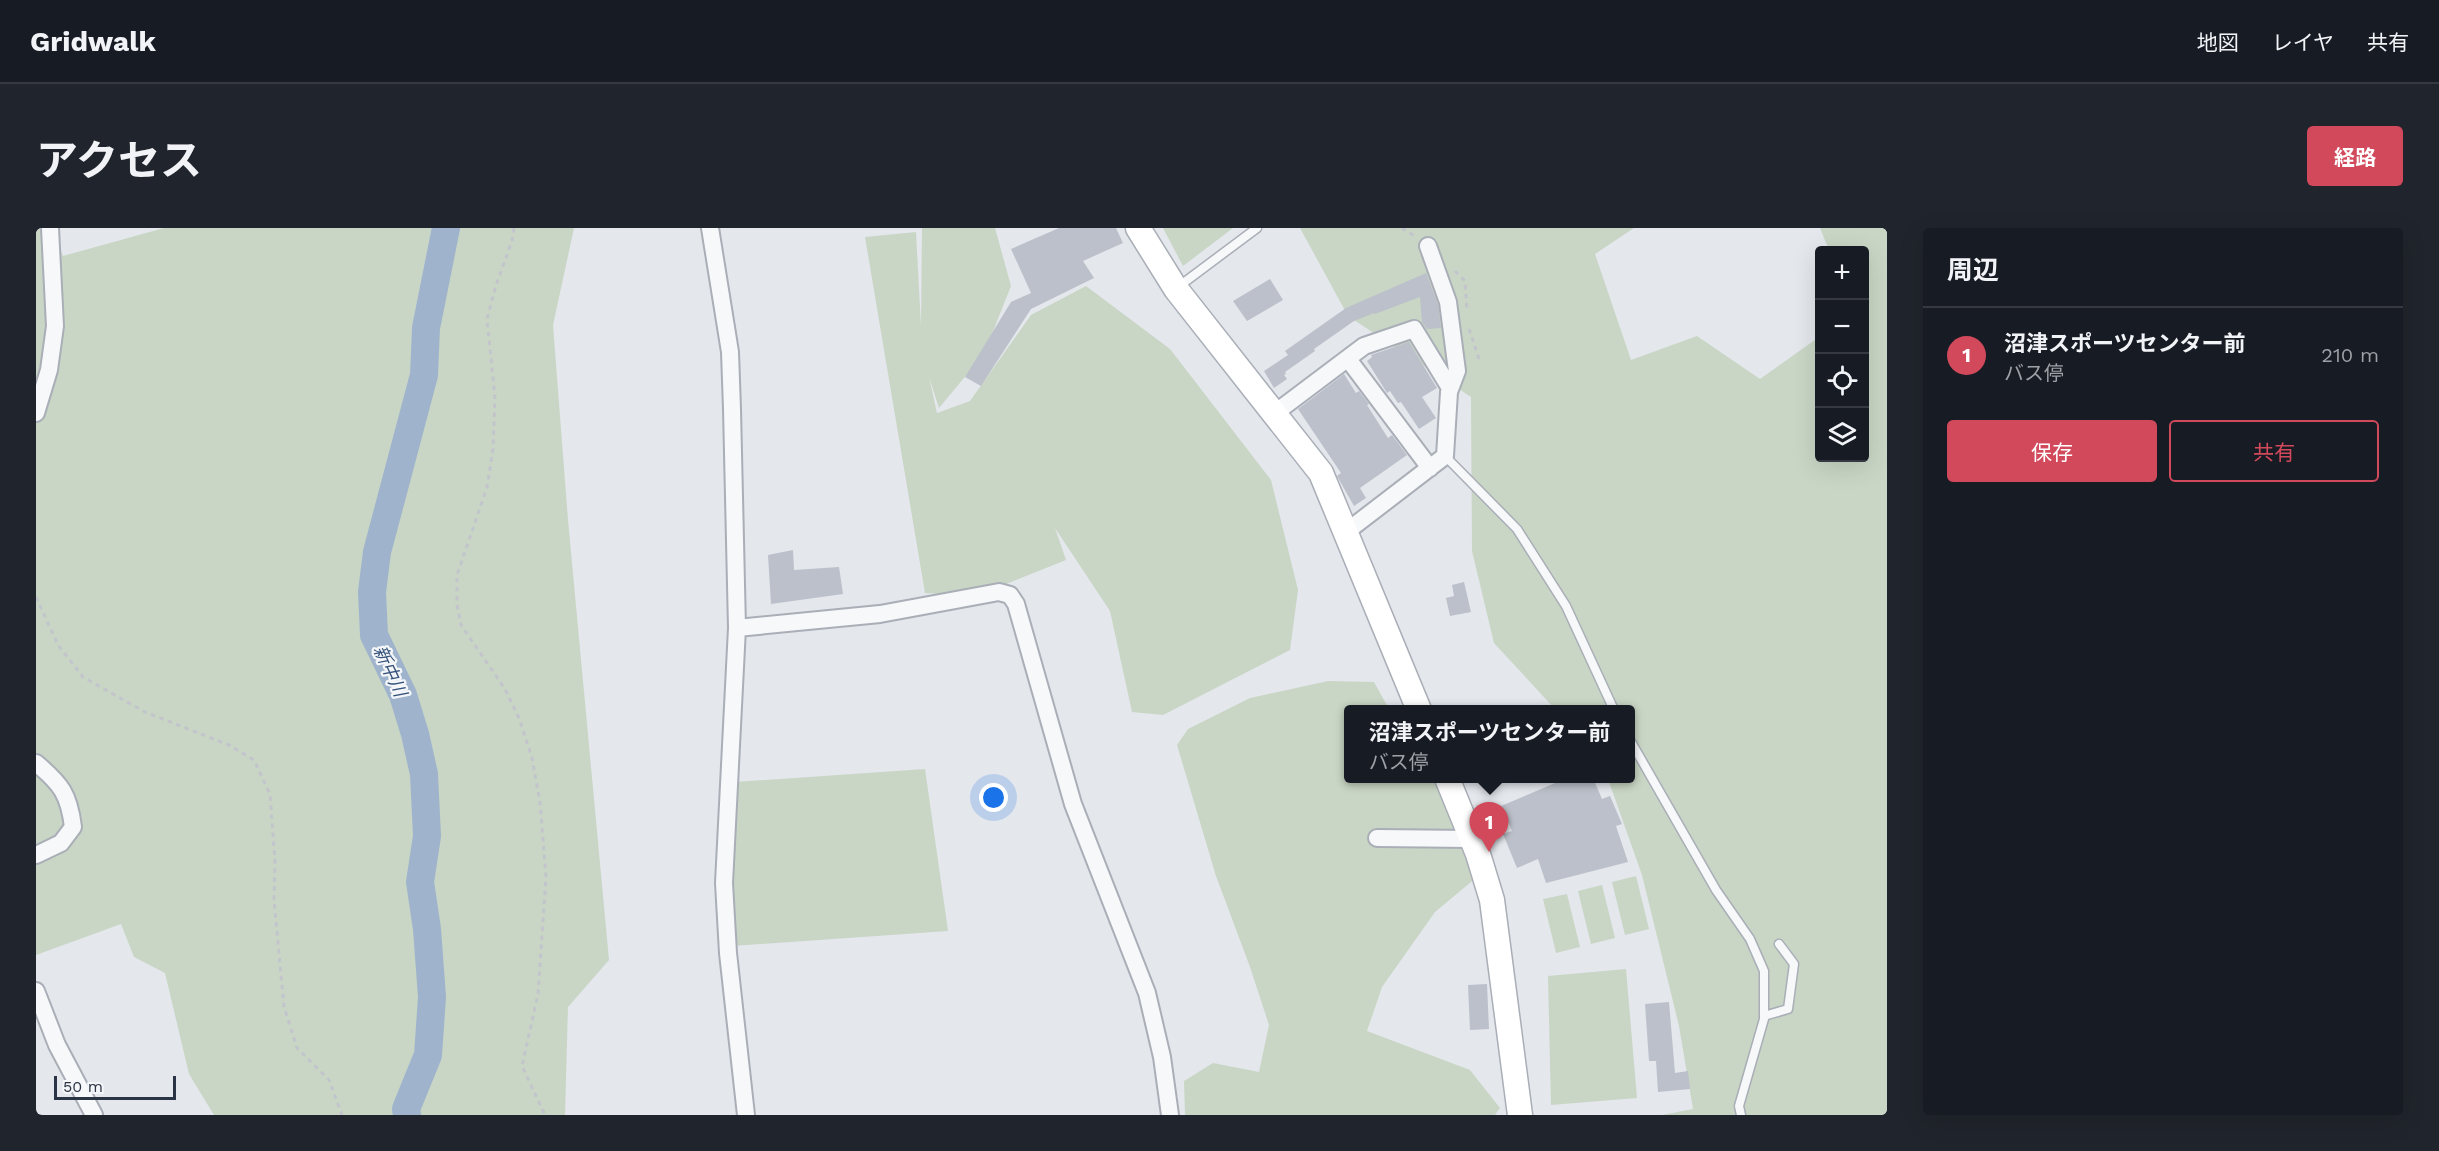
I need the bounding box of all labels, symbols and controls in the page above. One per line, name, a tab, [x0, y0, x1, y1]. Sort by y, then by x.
text: Gridwalk	[30, 25, 156, 58]
text: 地図	[2197, 30, 2239, 55]
text: レイヤ	[2272, 30, 2334, 55]
text: 共有	[2367, 30, 2409, 55]
button: 経路	[2307, 126, 2403, 186]
text: アクセス	[36, 136, 202, 185]
map controls	[1815, 246, 1869, 462]
button: +	[1815, 246, 1869, 300]
text: 周辺	[1947, 255, 1999, 285]
button: −	[1815, 300, 1869, 354]
text: 沼津スポーツセンター前	[2004, 331, 2246, 356]
text: 1	[1962, 343, 1971, 367]
text: 210 m	[2321, 343, 2379, 367]
button: locate	[1815, 354, 1869, 408]
text: バス停	[2004, 361, 2064, 385]
button: layers	[1815, 408, 1869, 462]
button: 保存	[1947, 420, 2157, 482]
button: 共有	[2169, 420, 2379, 482]
water label: 新中川	[370, 642, 412, 702]
popup	[1344, 705, 1635, 783]
text: 沼津スポーツセンター前	[1369, 720, 1610, 745]
text: バス停	[1369, 750, 1429, 774]
your location	[979, 783, 1008, 812]
pin: 1	[1470, 802, 1508, 852]
scale bar	[54, 1073, 176, 1100]
text: 50 m	[63, 1077, 103, 1096]

